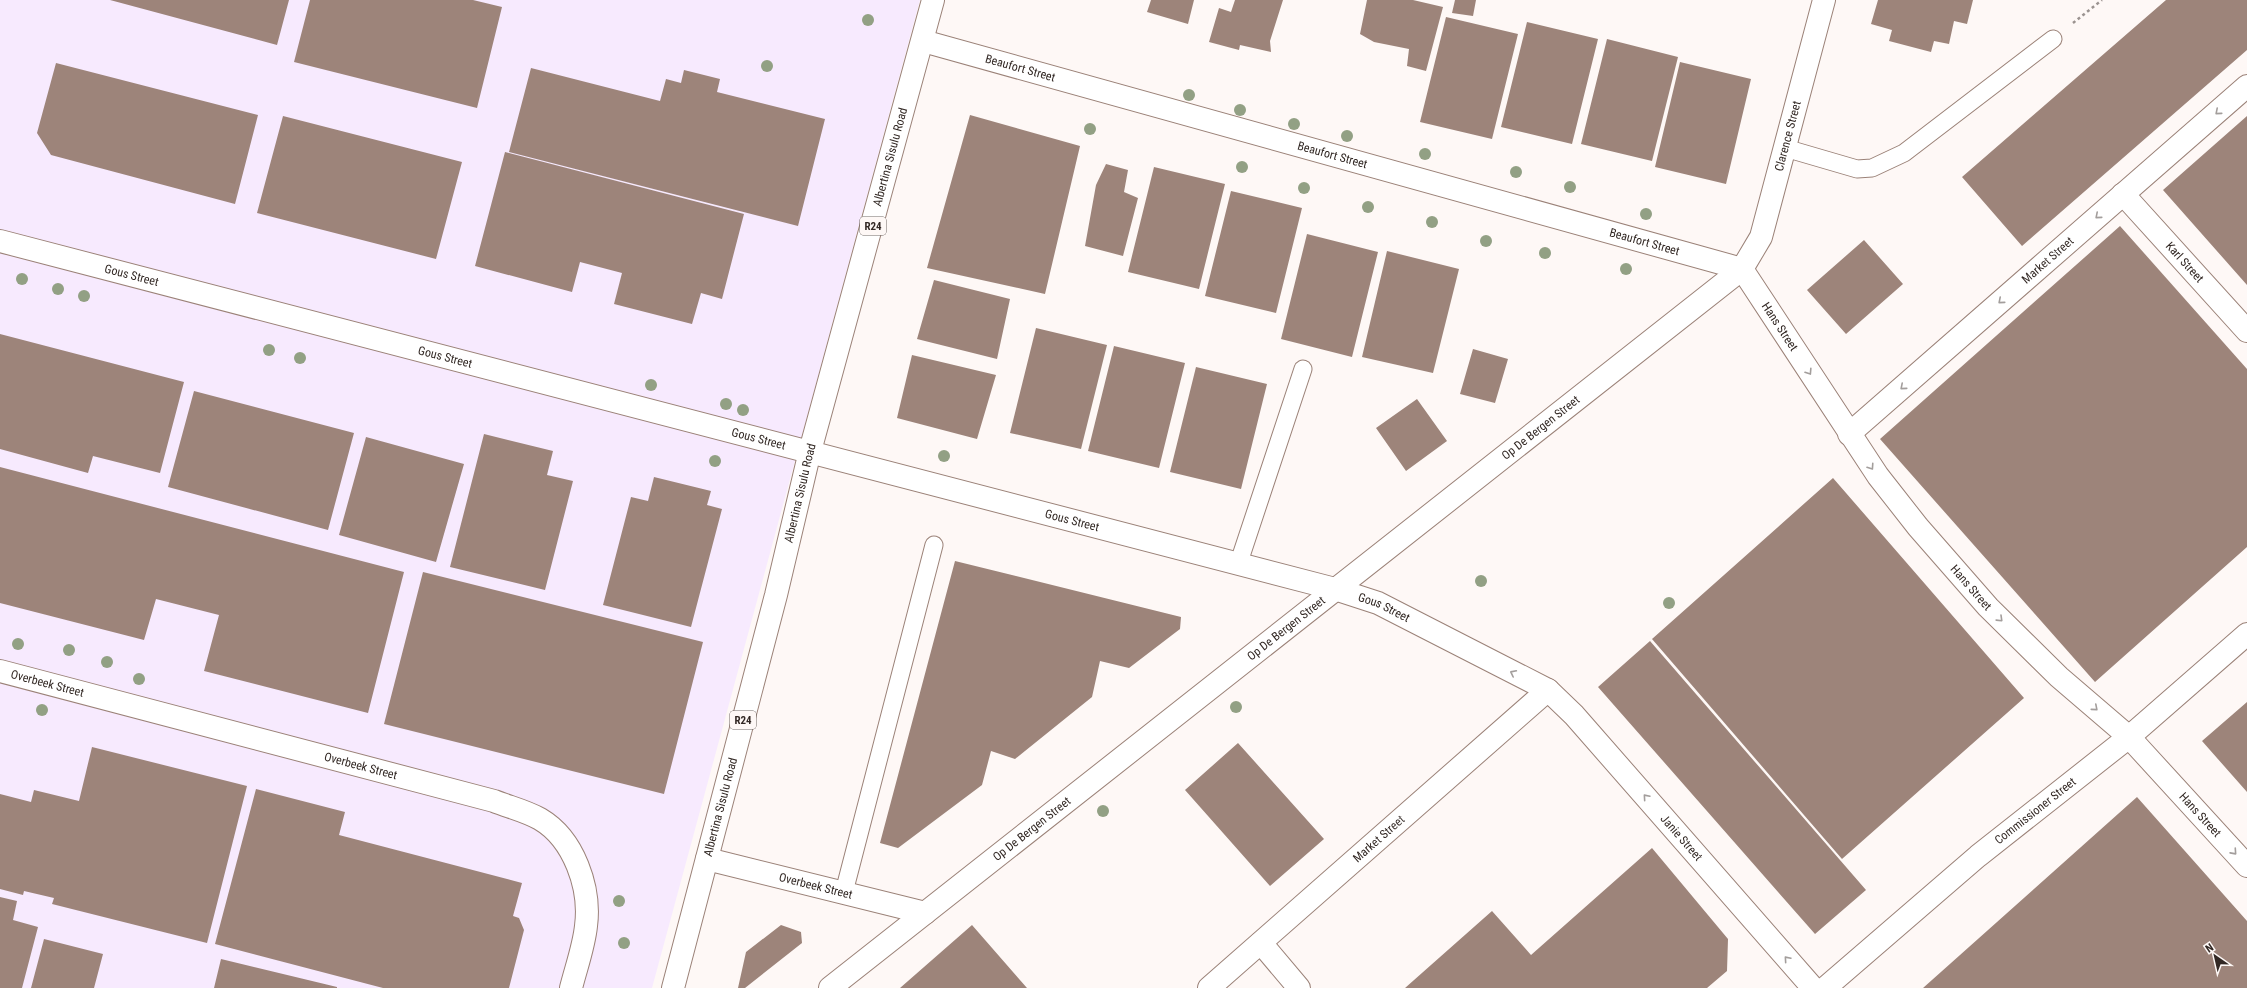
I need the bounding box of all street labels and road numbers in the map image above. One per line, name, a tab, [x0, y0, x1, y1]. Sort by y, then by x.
street label: Beaufort Street	[984, 52, 1057, 85]
street label: Clarence Street	[1772, 99, 1804, 173]
street label: Albertina Sisulu Road	[870, 106, 910, 208]
street label: Beaufort Street	[1296, 139, 1369, 171]
road number: R24	[860, 217, 886, 235]
street label: Beaufort Street	[1608, 225, 1682, 258]
street label: Market Street	[2019, 234, 2077, 287]
street label: Karl Street	[2163, 239, 2207, 286]
street label: Gous Street	[103, 262, 161, 289]
street label: Hans Street	[1759, 300, 1801, 354]
street label: Gous Street	[417, 343, 474, 371]
street label: Op De Bergen Street	[1499, 392, 1583, 463]
street label: Gous Street	[730, 425, 788, 453]
street label: Albertina Sisulu Road	[782, 442, 819, 544]
street label: Gous Street	[1044, 507, 1101, 534]
street label: Hans Street	[1947, 562, 1995, 614]
street label: Gous Street	[1356, 590, 1413, 625]
street label: Op De Bergen Street	[1245, 593, 1328, 663]
street label: Overbeek Street	[9, 667, 86, 700]
road number: R24	[730, 711, 756, 729]
street label: Overbeek Street	[323, 750, 399, 782]
street label: Albertina Sisulu Road	[701, 756, 740, 858]
street label: Commissioner Street	[1992, 774, 2079, 847]
street label: Hans Street	[2176, 790, 2224, 840]
street label: Op De Bergen Street	[990, 794, 1074, 864]
street label: Market Street	[1350, 812, 1408, 865]
street label: Janie Street	[1658, 812, 1706, 864]
street label: Overbeek Street	[778, 870, 854, 902]

